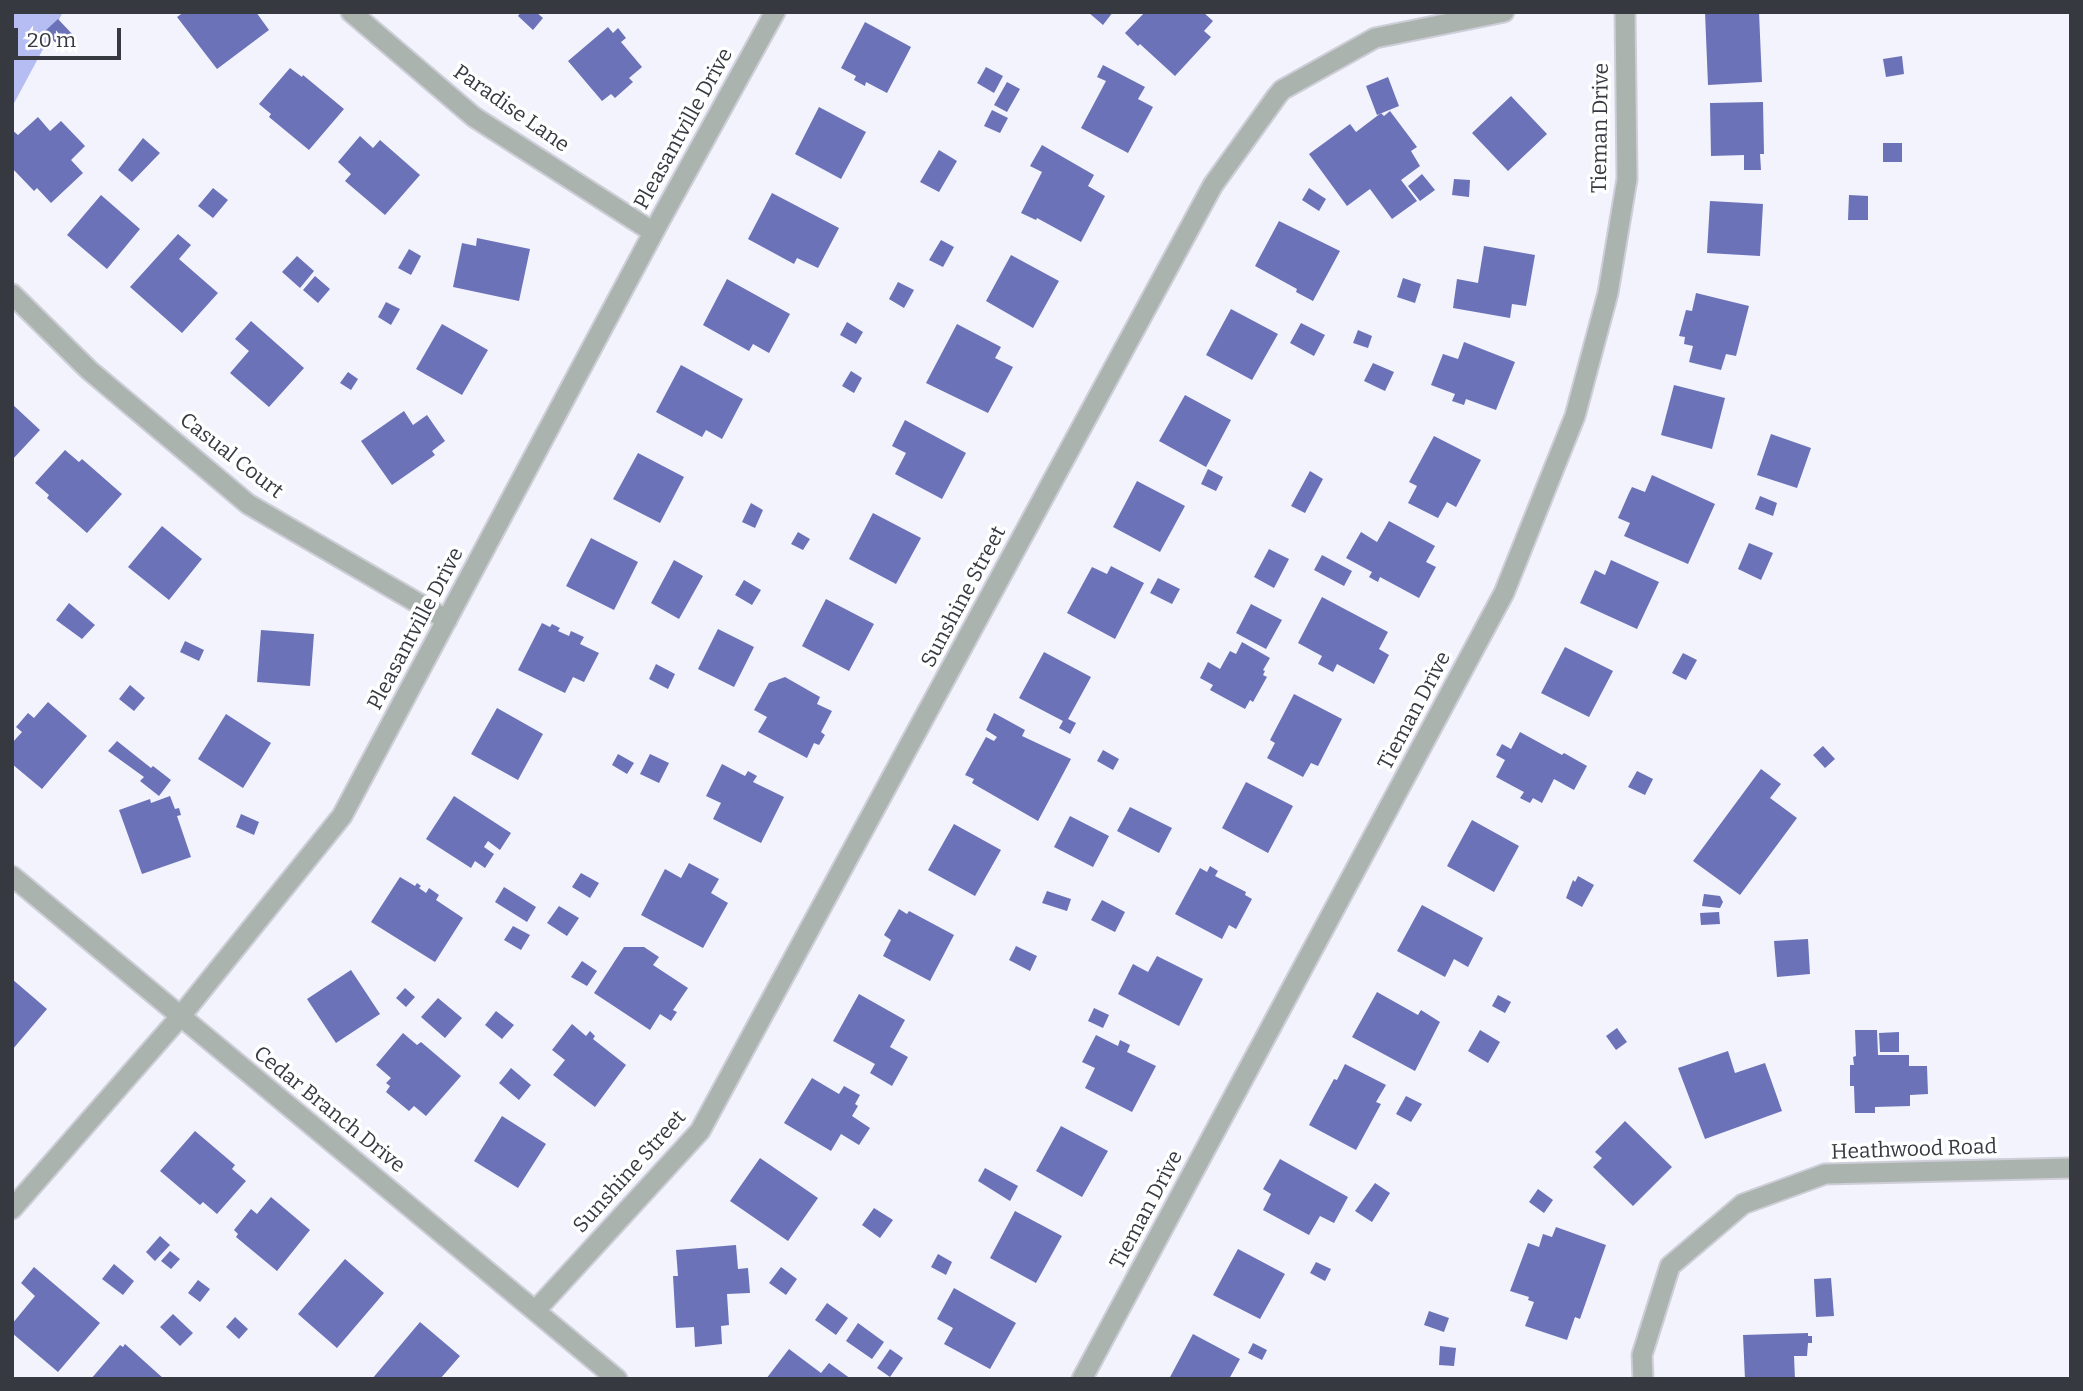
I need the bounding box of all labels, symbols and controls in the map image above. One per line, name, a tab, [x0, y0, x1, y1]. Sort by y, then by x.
scale bar	[18, 14, 124, 58]
text: 20 m	[27, 27, 76, 53]
street label: Pleasantville Drive	[629, 44, 739, 214]
street label: Paradise Lane	[448, 60, 574, 158]
street label: Tieman Drive	[1587, 63, 1615, 193]
street label: Casual Court	[174, 408, 288, 504]
street label: Sunshine Street	[916, 522, 1012, 672]
street label: Pleasantville Drive	[363, 544, 469, 714]
street label: Tieman Drive	[1373, 648, 1457, 774]
street label: Cedar Branch Drive	[248, 1041, 410, 1179]
street label: Sunshine Street	[568, 1106, 692, 1238]
street label: Heathwood Road	[1831, 1135, 1997, 1165]
street label: Tieman Drive	[1105, 1147, 1189, 1273]

